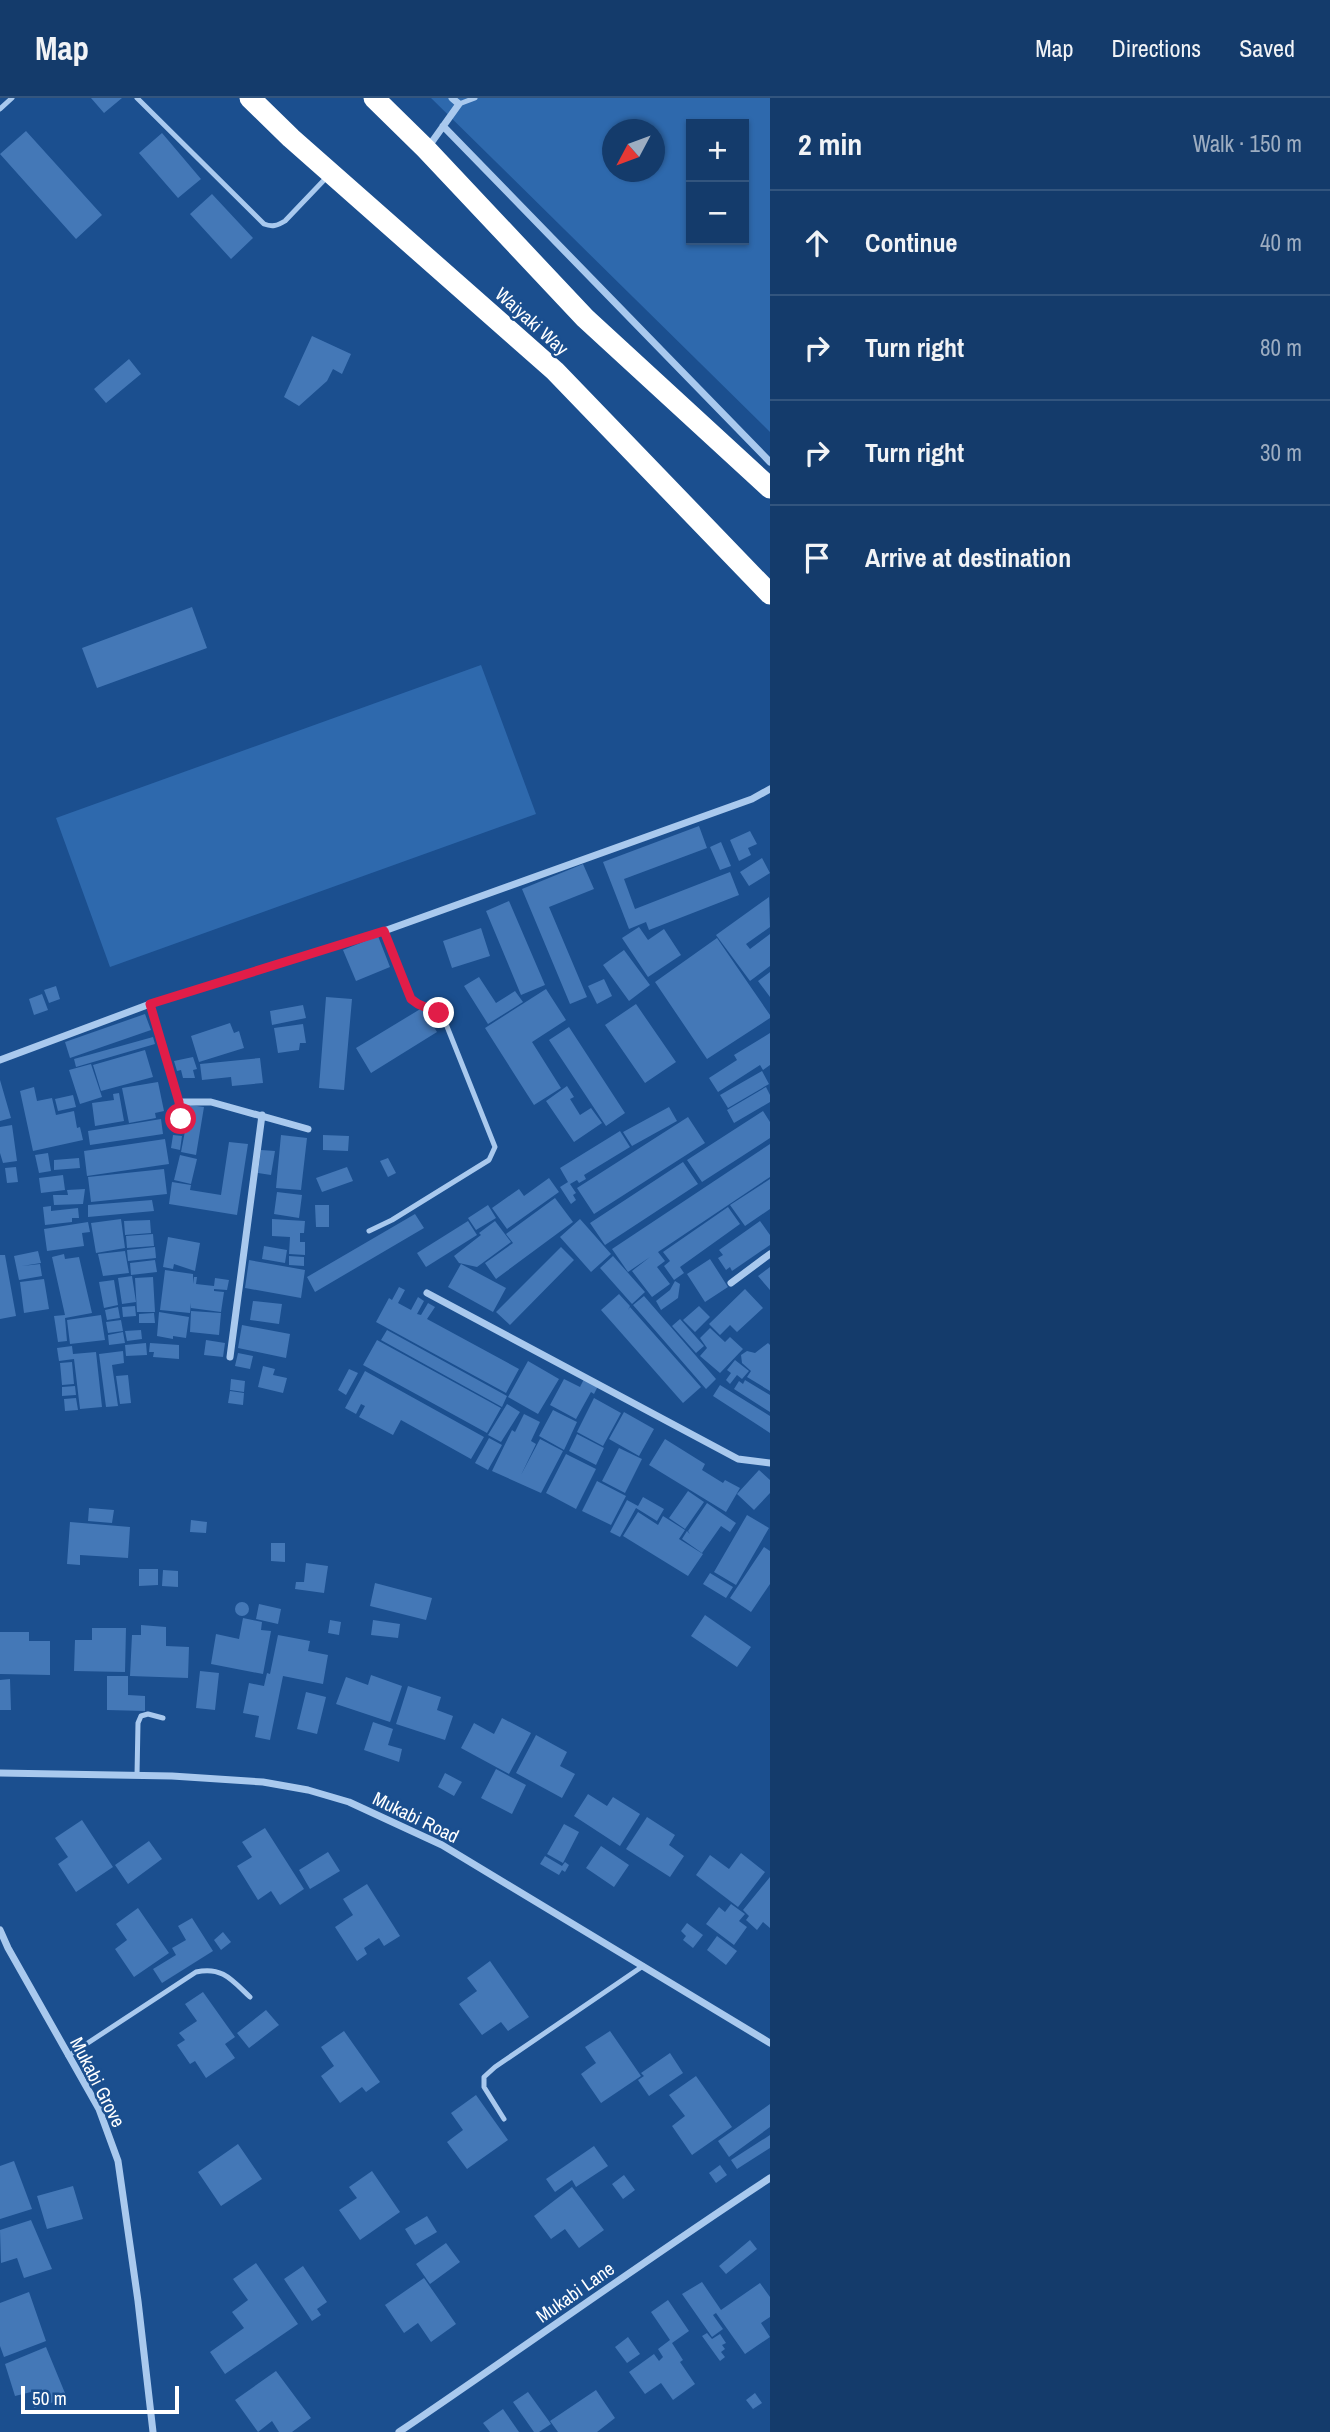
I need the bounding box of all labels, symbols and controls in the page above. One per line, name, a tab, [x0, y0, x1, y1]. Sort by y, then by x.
text: Map	[35, 26, 89, 70]
text: Map	[1035, 32, 1073, 64]
text: Directions	[1111, 32, 1201, 64]
text: Saved	[1239, 32, 1295, 64]
north arrow	[602, 119, 665, 182]
map controls	[686, 119, 749, 245]
button: +	[686, 119, 749, 182]
text: 2 min	[798, 124, 862, 164]
text: Walk · 150 m	[1193, 128, 1302, 159]
button: −	[686, 182, 749, 245]
icon: ahead	[798, 224, 836, 262]
text: Continue	[865, 225, 957, 260]
text: 40 m	[1260, 227, 1302, 258]
street label: Waiyaki Way	[490, 281, 575, 361]
icon: right	[798, 329, 836, 367]
text: Turn right	[865, 330, 964, 365]
text: 80 m	[1260, 332, 1302, 363]
icon: right	[798, 434, 836, 472]
text: Turn right	[865, 435, 964, 470]
text: 30 m	[1260, 437, 1302, 468]
icon: arrive	[798, 539, 836, 577]
text: Arrive at destination	[865, 540, 1071, 575]
route end	[423, 997, 454, 1028]
route start	[165, 1103, 196, 1134]
street label: Mukabi Road	[369, 1785, 463, 1849]
street label: Mukabi Grove	[64, 2033, 132, 2131]
street label: Mukabi Lane	[531, 2256, 619, 2328]
scale bar	[21, 2383, 178, 2415]
text: 50 m	[32, 2385, 67, 2411]

